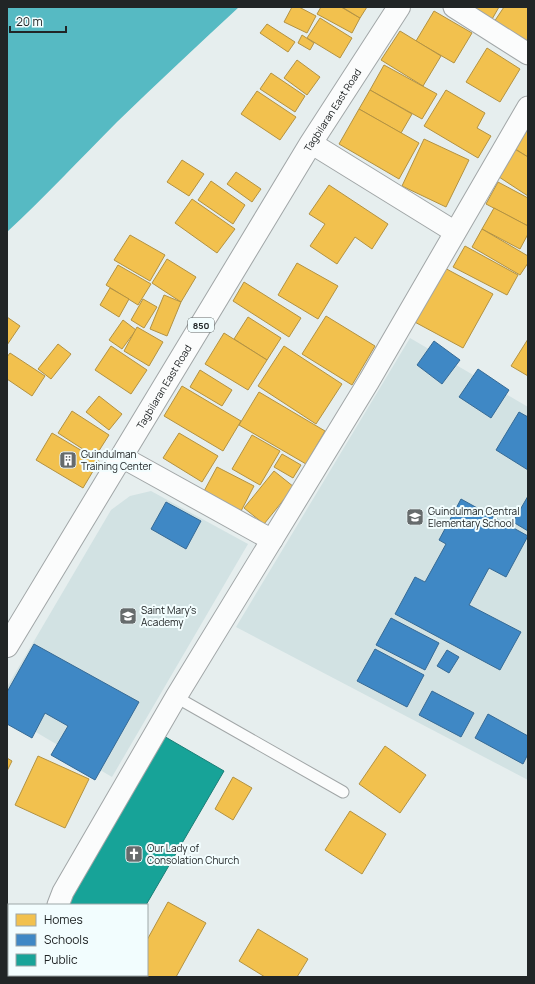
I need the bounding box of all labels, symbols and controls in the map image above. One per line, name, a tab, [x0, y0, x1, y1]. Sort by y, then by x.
scale bar	[10, 8, 66, 34]
text: 20 m	[16, 13, 43, 30]
street label: Tagbilaran East Road	[300, 66, 364, 154]
road number: 850	[188, 318, 214, 332]
street label: Tagbilaran East Road	[133, 342, 195, 431]
place label: Guindulman Training Center	[81, 447, 152, 473]
building icon: Guindulman Training Center	[58, 450, 78, 470]
place label: Guindulman Central Elementary School	[428, 504, 520, 530]
school or university icon: Guindulman Central Elementary School	[405, 507, 425, 527]
place label: Saint Mary's Academy	[141, 603, 196, 629]
school or university icon: Saint Mary's Academy	[118, 606, 138, 626]
place label: Our Lady of Consolation Church	[147, 841, 239, 867]
church icon: Our Lady of Consolation Church	[124, 844, 144, 864]
legend	[8, 904, 148, 976]
text: Homes	[44, 911, 83, 928]
text: Schools	[44, 931, 88, 948]
text: Public	[44, 951, 78, 968]

